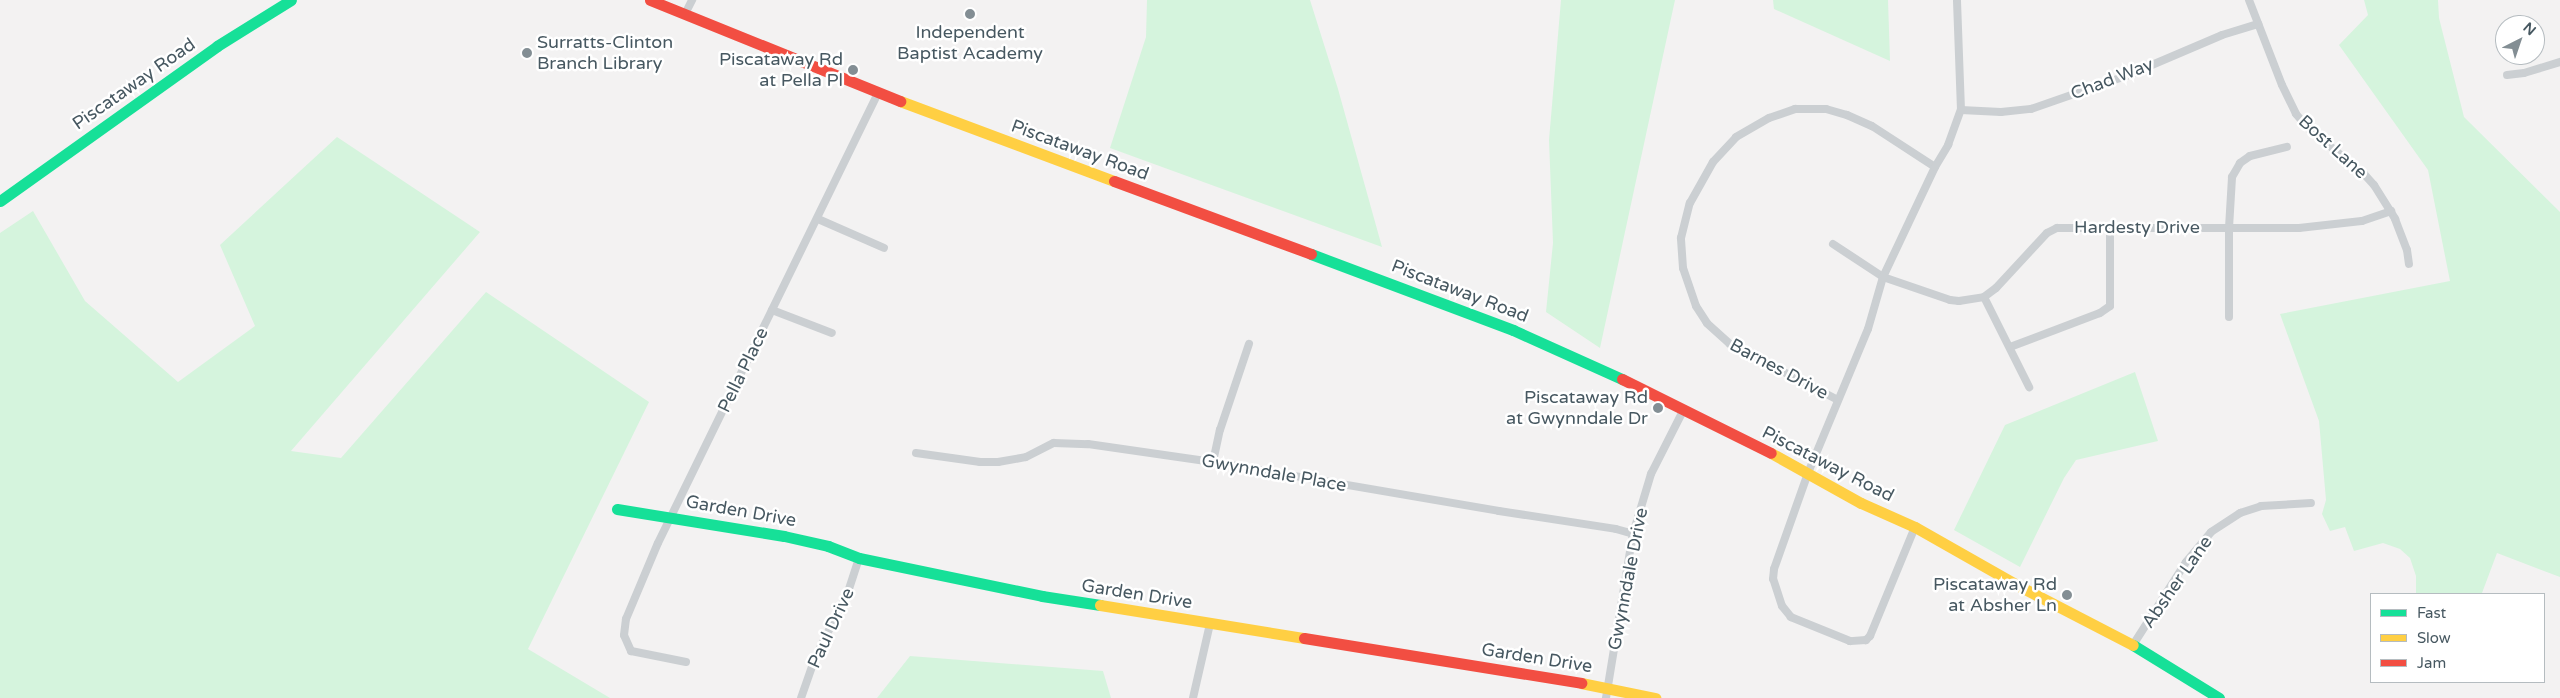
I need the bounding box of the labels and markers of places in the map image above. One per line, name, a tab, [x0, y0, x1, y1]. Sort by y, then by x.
marker: Independent Baptist Academy	[964, 8, 976, 20]
place label: Independent Baptist Academy	[897, 22, 1043, 64]
place label: Surratts-Clinton Branch Library	[537, 32, 673, 74]
marker: Surratts-Clinton Branch Library	[521, 47, 533, 59]
place label: Piscataway Rd at Pella Pl	[719, 49, 843, 92]
marker: Piscataway Rd at Pella Pl	[847, 64, 859, 76]
place label: Piscataway Rd at Gwynndale Dr	[1506, 387, 1648, 429]
marker: Piscataway Rd at Gwynndale Dr	[1652, 402, 1664, 414]
place label: Piscataway Rd at Absher Ln	[1933, 574, 2057, 616]
marker: Piscataway Rd at Absher Ln	[2061, 589, 2073, 601]

